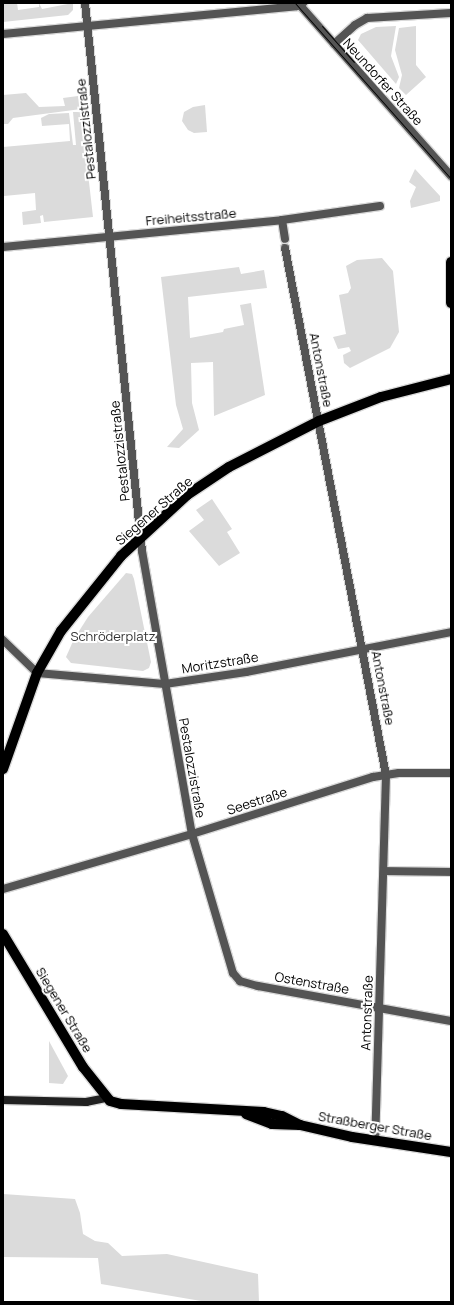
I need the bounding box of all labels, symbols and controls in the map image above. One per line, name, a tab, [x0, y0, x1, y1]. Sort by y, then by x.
street label: Neundorfer Straße	[340, 35, 426, 129]
street label: Pestalozzistraße	[73, 78, 99, 180]
street label: Freiheitsstraße	[145, 205, 237, 229]
street label: Antonstraße	[306, 332, 336, 408]
street label: Pestalozzistraße	[107, 400, 133, 502]
street label: Siegener Straße	[112, 473, 196, 549]
park label: Schröderplatz	[70, 628, 156, 644]
street label: Moritzstraße	[181, 649, 259, 677]
street label: Antonstraße	[368, 650, 398, 726]
street label: Pestalozzistraße	[176, 717, 208, 819]
street label: Seestraße	[225, 784, 289, 818]
street label: Siegener Straße	[32, 965, 96, 1055]
street label: Ostenstraße	[274, 969, 350, 997]
street label: Antonstraße	[358, 975, 376, 1051]
street label: Straßberger Straße	[317, 1108, 433, 1144]

